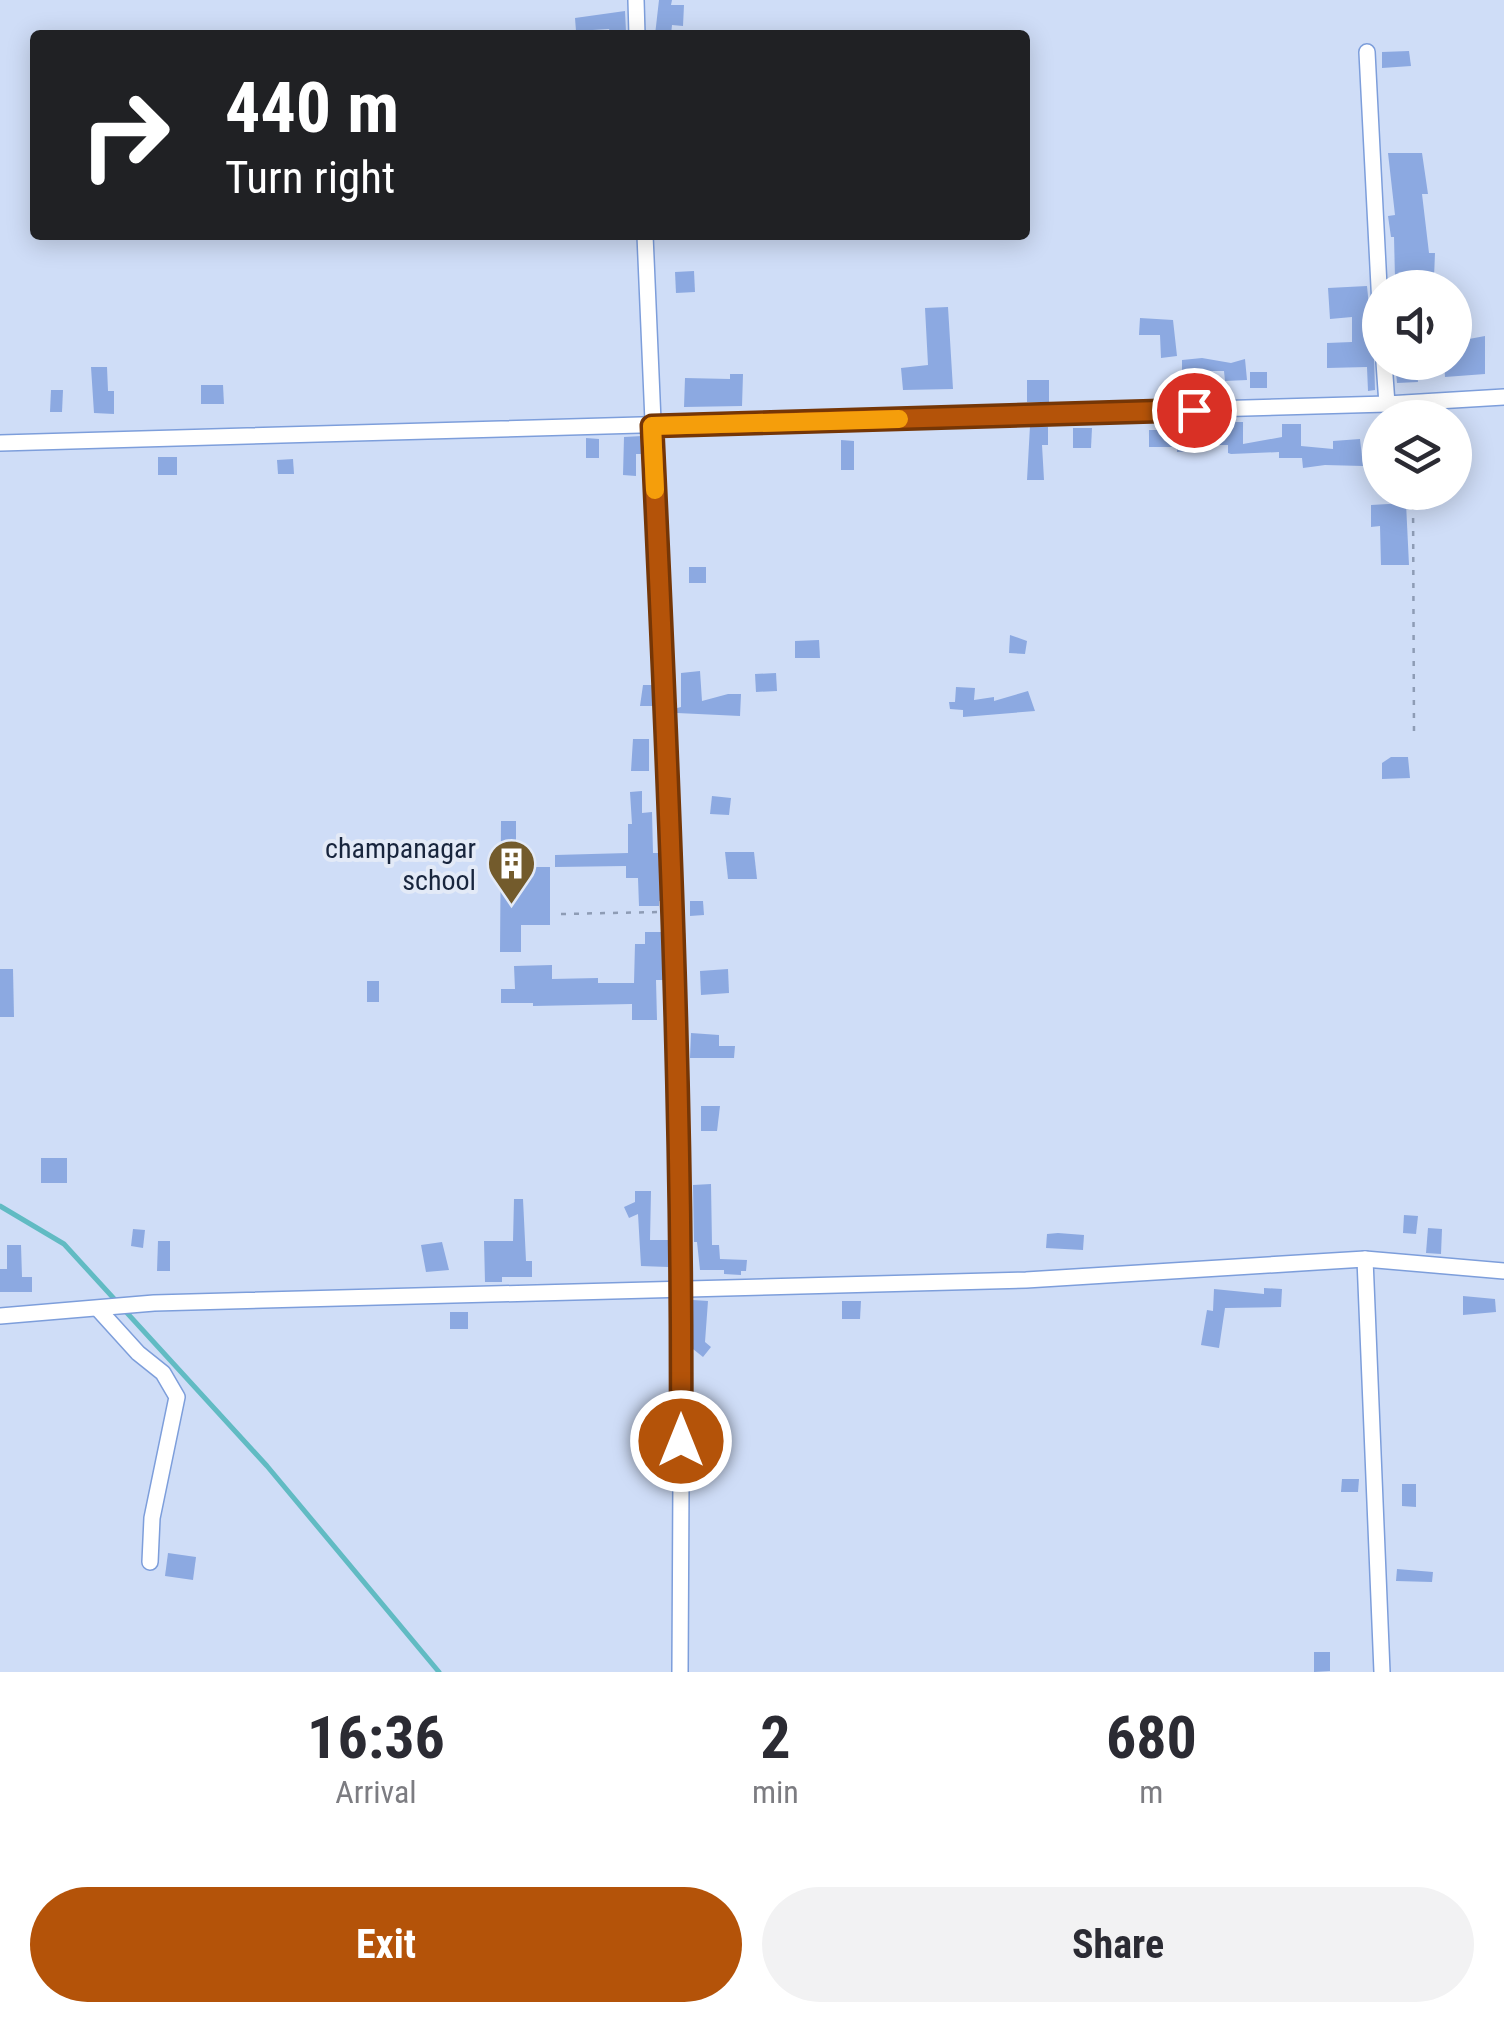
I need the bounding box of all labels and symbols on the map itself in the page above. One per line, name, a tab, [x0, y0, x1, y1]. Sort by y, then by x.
pin	[1152, 368, 1237, 453]
place label: champanagar school	[325, 832, 476, 897]
building icon: champanagar school	[485, 838, 537, 906]
position arrow	[629, 1389, 733, 1493]

